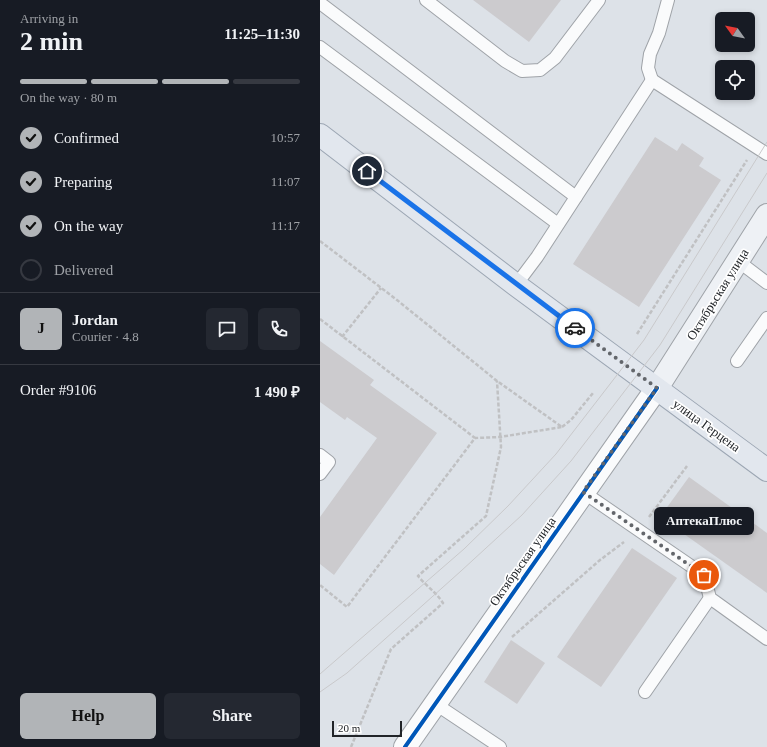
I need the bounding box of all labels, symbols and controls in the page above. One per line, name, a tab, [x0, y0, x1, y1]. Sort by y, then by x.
text: Arriving in	[20, 11, 78, 26]
north arrow	[715, 12, 755, 52]
map controls	[715, 12, 755, 100]
text: 11:25–11:30	[224, 26, 300, 42]
text: 2 min	[20, 27, 83, 56]
button: locate	[715, 60, 755, 100]
text: On the way · 80 m	[20, 90, 117, 105]
icon: check	[20, 127, 42, 149]
text: Confirmed	[54, 130, 119, 146]
text: 10:57	[270, 130, 300, 145]
pin	[350, 154, 384, 188]
icon: home	[356, 160, 378, 182]
icon: check	[20, 171, 42, 193]
text: Preparing	[54, 174, 112, 190]
text: 11:07	[271, 174, 300, 189]
icon: check	[20, 215, 42, 237]
text: On the way	[54, 218, 123, 234]
text: 11:17	[271, 218, 300, 233]
street label: Октябрьская улица	[683, 246, 752, 343]
text: Delivered	[54, 262, 113, 278]
button: chat	[206, 308, 248, 350]
button: phone	[258, 308, 300, 350]
courier	[555, 308, 595, 348]
text: Jordan	[72, 312, 118, 328]
icon: car	[564, 317, 586, 339]
text: J	[37, 320, 45, 336]
text: Courier · 4.8	[72, 329, 139, 344]
text: Order #9106	[20, 382, 96, 398]
text: 1 490 ₽	[254, 384, 300, 400]
street label: улица Герцена	[670, 396, 743, 455]
callout: АптекаПлюс	[654, 507, 754, 535]
text: АптекаПлюс	[666, 513, 742, 528]
street label: Октябрьская улица	[486, 514, 559, 609]
pin	[687, 558, 721, 592]
icon: bag	[693, 564, 715, 586]
button: Help	[20, 693, 156, 739]
button: Share	[164, 693, 300, 739]
scale bar	[332, 719, 402, 738]
text: 20 m	[338, 722, 360, 734]

